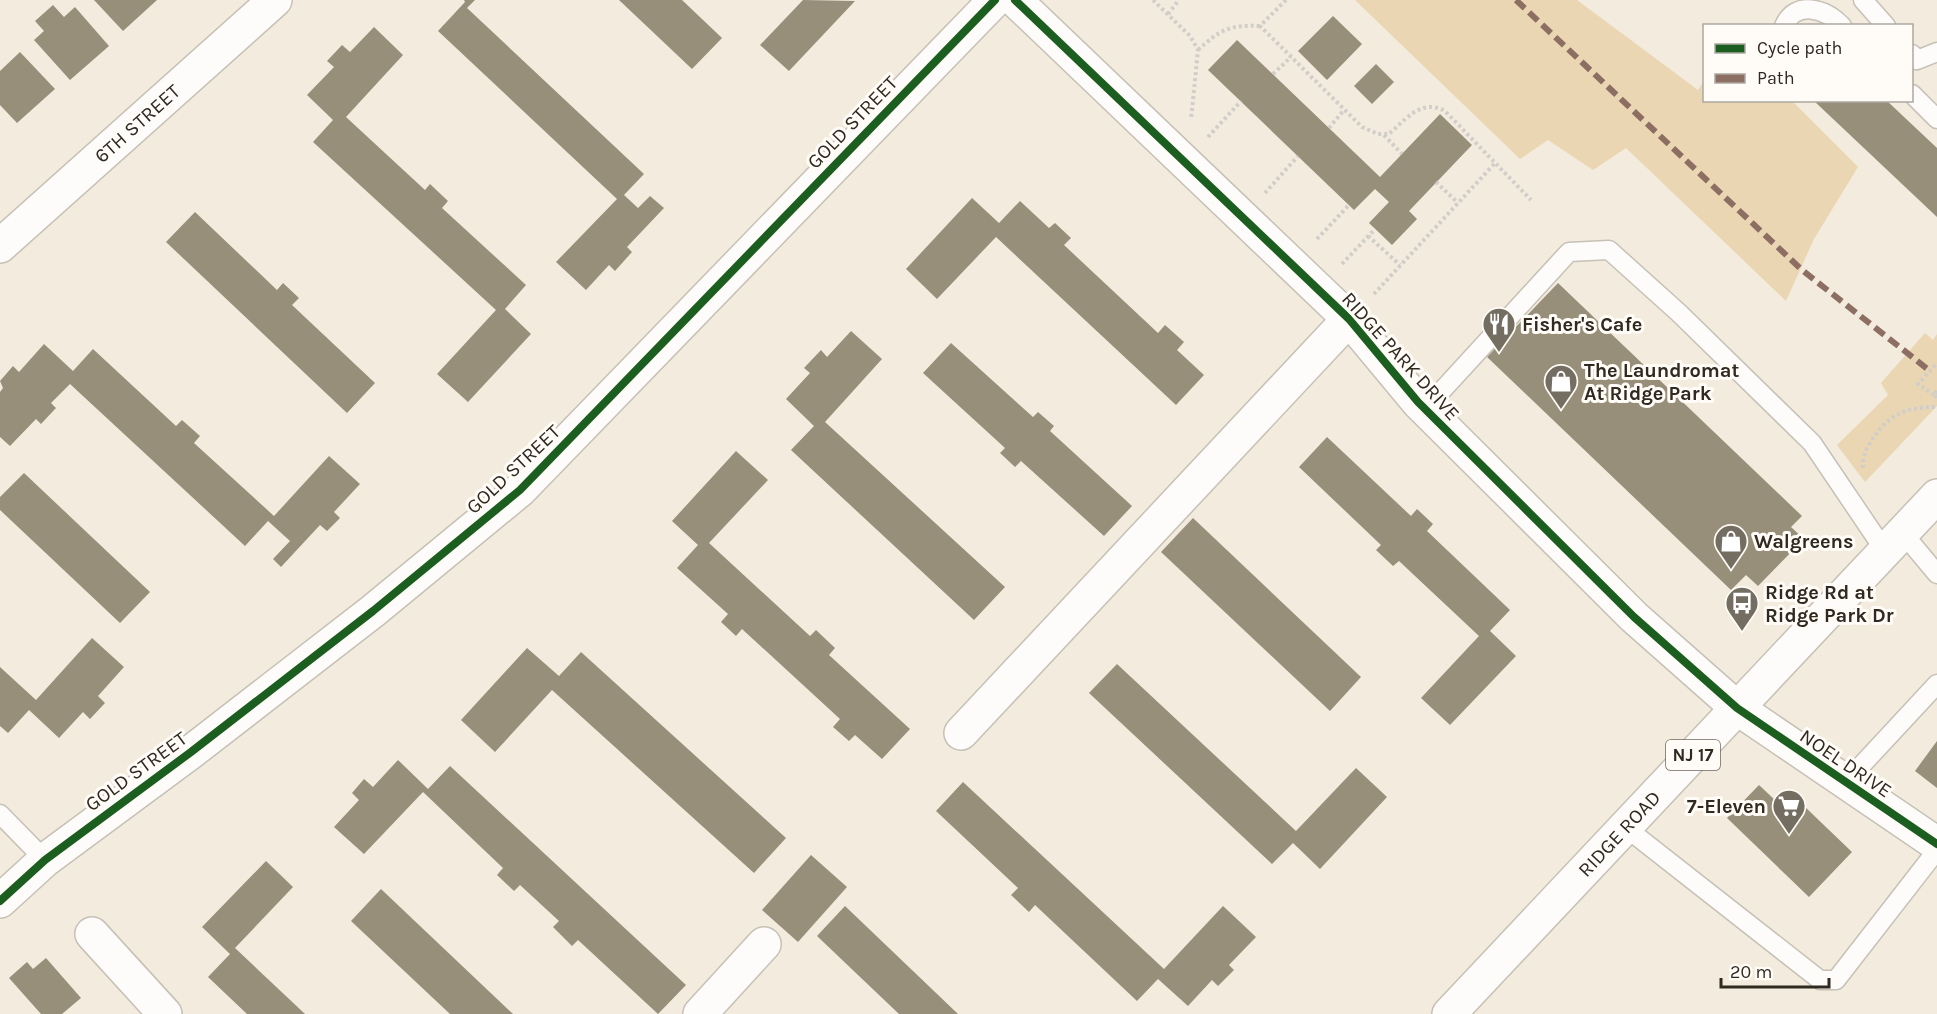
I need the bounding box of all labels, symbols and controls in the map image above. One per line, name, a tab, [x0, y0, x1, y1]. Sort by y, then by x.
legend	[1703, 24, 1913, 102]
text: Cycle path	[1757, 37, 1842, 59]
text: Path	[1757, 67, 1795, 89]
street label: GOLD STREET	[802, 71, 902, 173]
street label: 6TH STREET	[90, 80, 185, 168]
street label: RIDGE PARK DRIVE	[1337, 288, 1464, 425]
restaurant icon: Fisher's Cafe	[1481, 306, 1517, 353]
place label: Fisher's Cafe	[1522, 313, 1642, 336]
place label: The Laundromat At Ridge Park	[1584, 359, 1739, 405]
shop icon: The Laundromat At Ridge Park	[1543, 363, 1579, 410]
street label: GOLD STREET	[462, 420, 565, 519]
shop icon: Walgreens	[1713, 523, 1749, 570]
place label: Walgreens	[1754, 530, 1854, 553]
place label: Ridge Rd at Ridge Park Dr	[1765, 581, 1894, 627]
bus stop icon: Ridge Rd at Ridge Park Dr	[1724, 585, 1760, 632]
street label: NOEL DRIVE	[1796, 724, 1896, 802]
street label: GOLD STREET	[81, 727, 192, 816]
road number: NJ 17	[1666, 740, 1720, 770]
street label: RIDGE ROAD	[1573, 786, 1665, 882]
supermarket icon: 7-Eleven	[1771, 788, 1807, 835]
place label: 7-Eleven	[1687, 795, 1766, 818]
scale bar	[1721, 951, 1829, 989]
text: 20 m	[1730, 961, 1772, 983]

